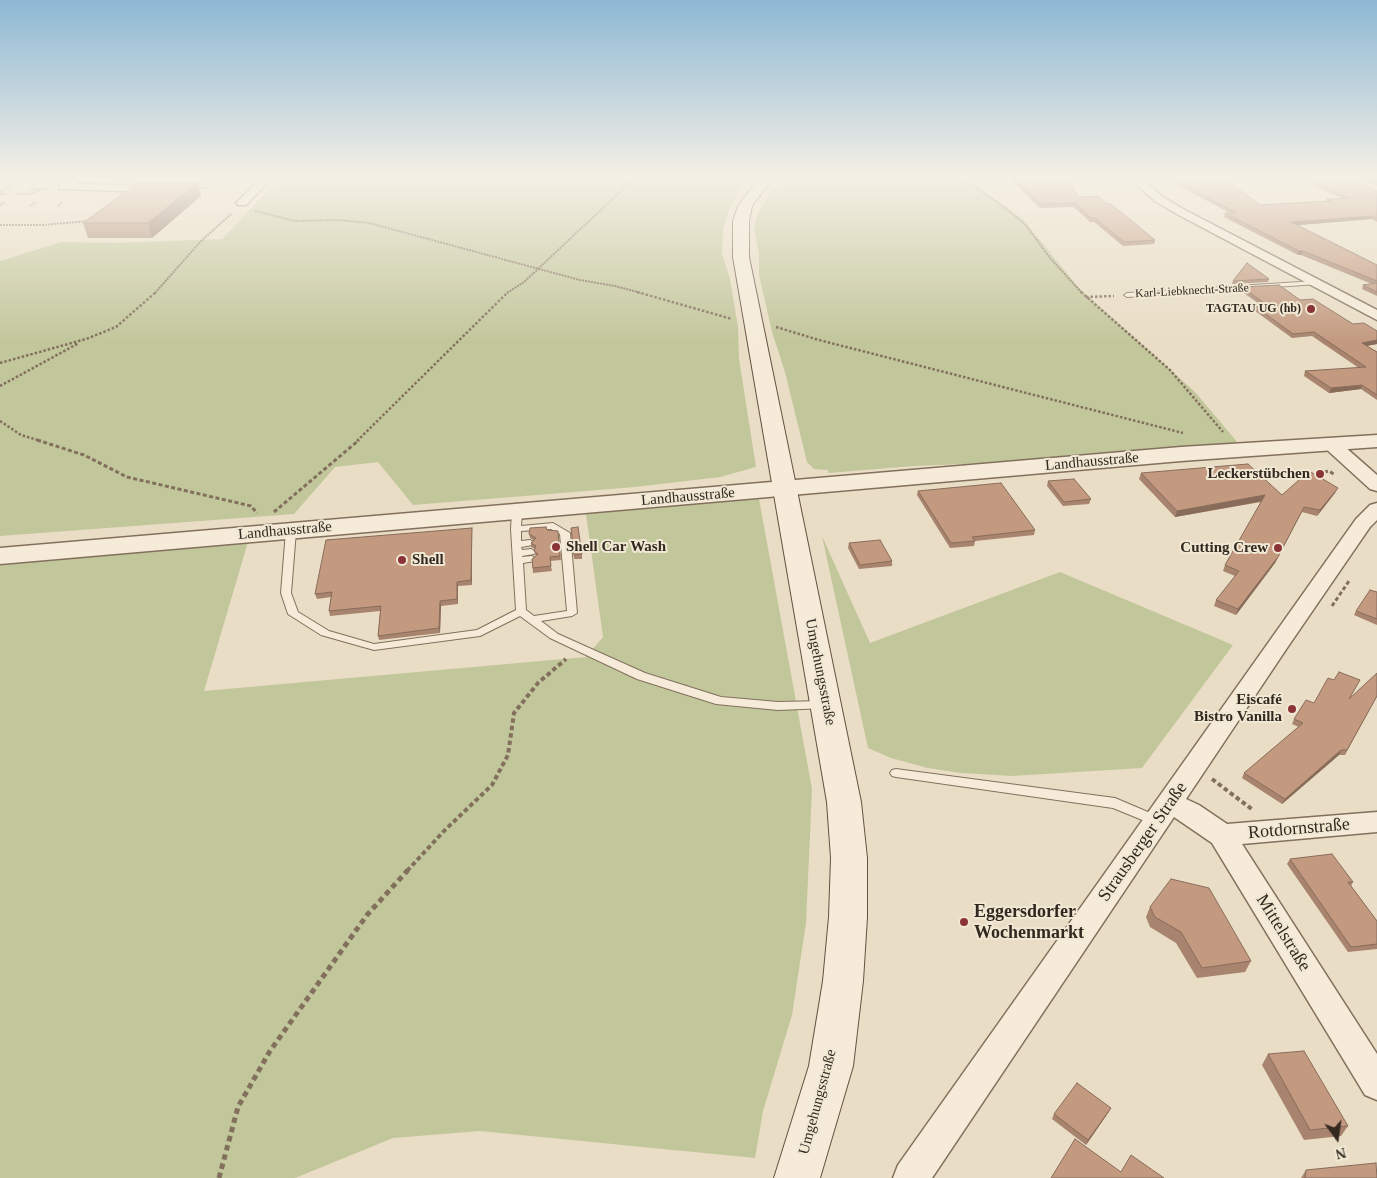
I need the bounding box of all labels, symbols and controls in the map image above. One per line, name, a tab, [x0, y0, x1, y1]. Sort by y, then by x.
street label: Karl-Liebknecht-Straße	[1135, 281, 1249, 301]
place label: TAGTAU UG (hb)	[1206, 302, 1301, 316]
marker: TAGTAU UG (hb)	[1305, 303, 1317, 315]
street label: Landhausstraße	[1044, 449, 1140, 475]
place label: Leckerstübchen	[1208, 465, 1310, 483]
marker: Leckerstübchen	[1314, 468, 1326, 480]
street label: Landhausstraße	[640, 484, 736, 510]
street label: Landhausstraße	[237, 518, 333, 544]
place label: Shell Car Wash	[566, 538, 666, 556]
place label: Cutting Crew	[1180, 539, 1268, 557]
marker: Shell Car Wash	[550, 541, 562, 553]
marker: Cutting Crew	[1272, 542, 1284, 554]
place label: Shell	[412, 551, 444, 569]
marker: Shell	[396, 554, 408, 566]
street label: Umgehungsstraße	[801, 617, 839, 727]
place label: Eiscafé Bistro Vanilla	[1194, 691, 1282, 726]
marker: Eiscafé Bistro Vanilla	[1286, 703, 1298, 715]
street label: Strausberger Straße	[1094, 778, 1192, 906]
street label: Rotdornstraße	[1247, 814, 1351, 844]
street label: Mittelstraße	[1251, 890, 1315, 976]
place label: Eggersdorfer Wochenmarkt	[974, 901, 1084, 944]
marker: Eggersdorfer Wochenmarkt	[958, 916, 970, 928]
street label: Umgehungsstraße	[795, 1047, 841, 1157]
north arrow	[1312, 1113, 1362, 1163]
text: N	[1334, 1145, 1347, 1162]

